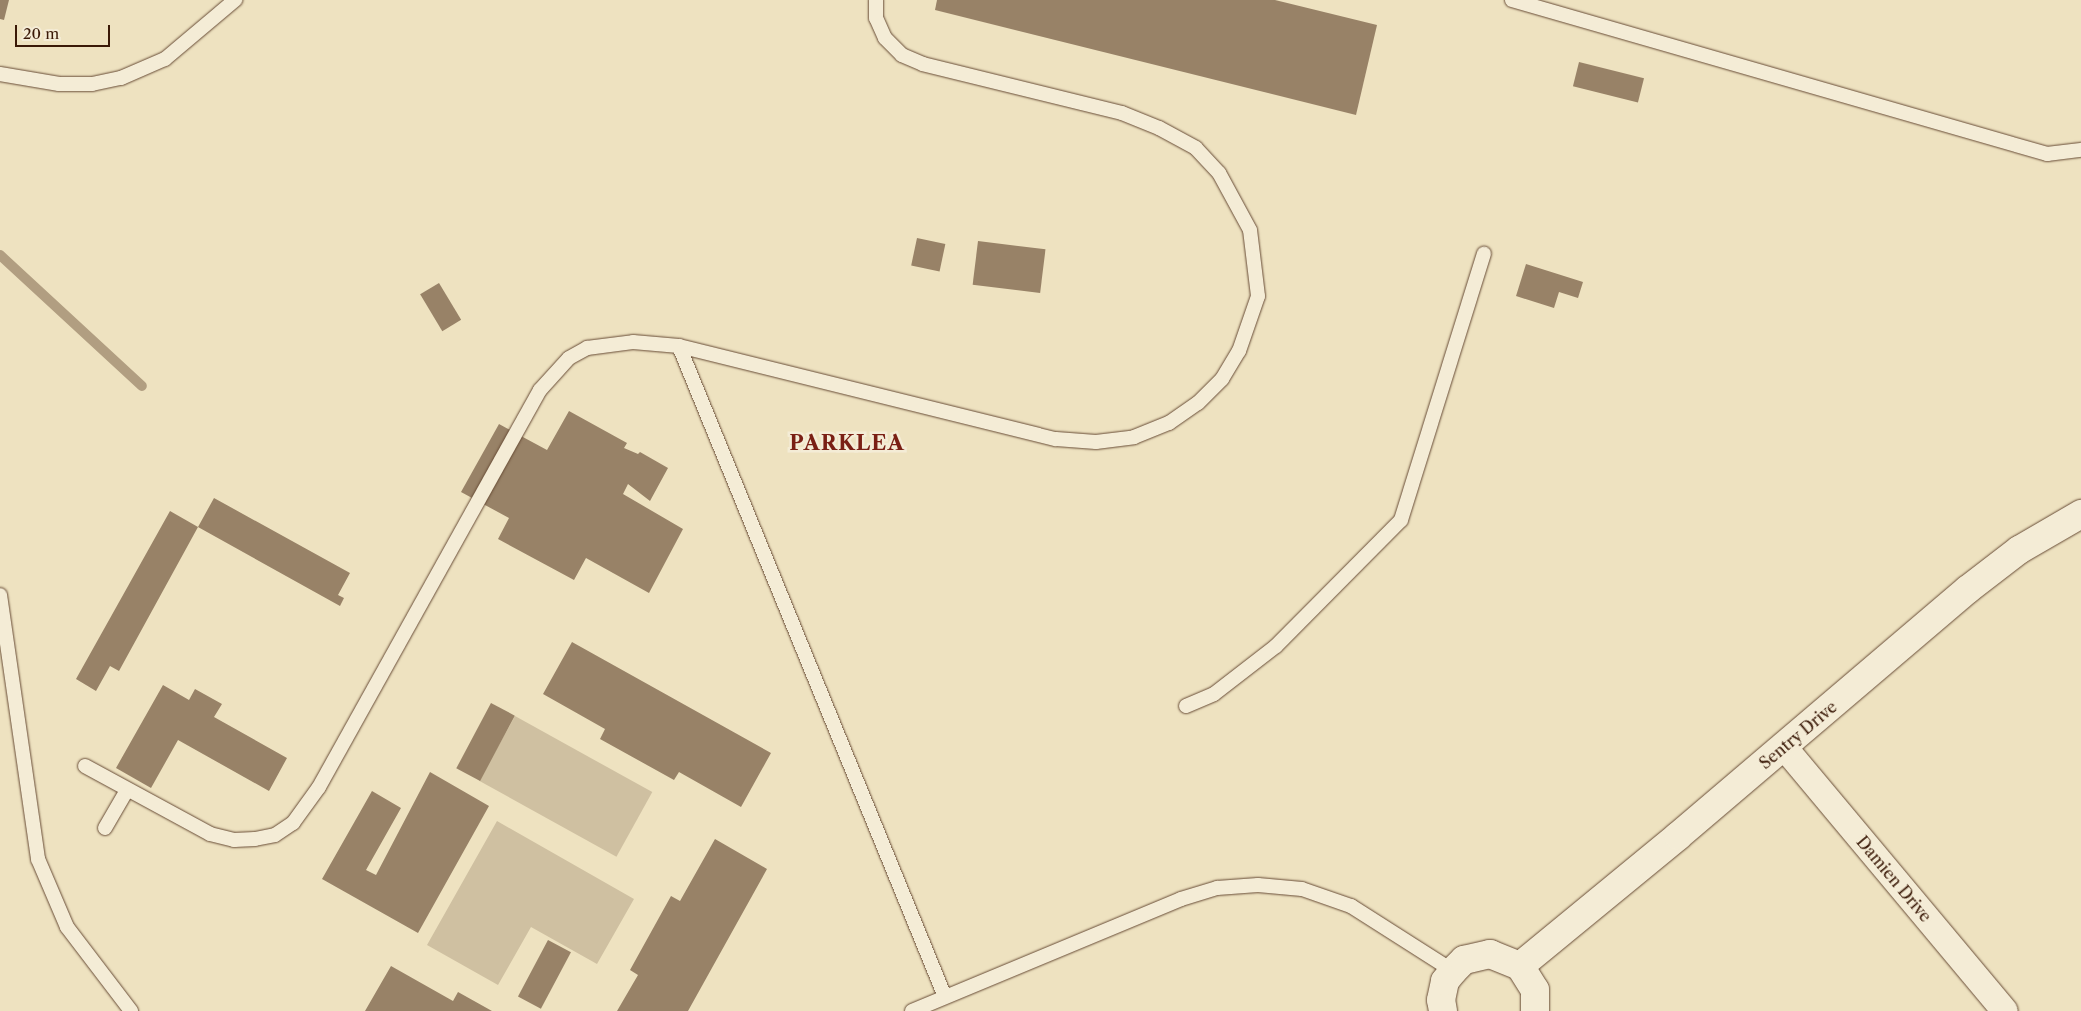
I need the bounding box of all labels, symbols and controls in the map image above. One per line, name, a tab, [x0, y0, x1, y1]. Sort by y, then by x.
scale bar	[18, 15, 112, 47]
text: 20 m	[23, 24, 59, 43]
district label: PARKLEA	[788, 430, 906, 456]
street label: Sentry Drive	[1755, 697, 1841, 773]
street label: Damien Drive	[1853, 832, 1935, 926]

